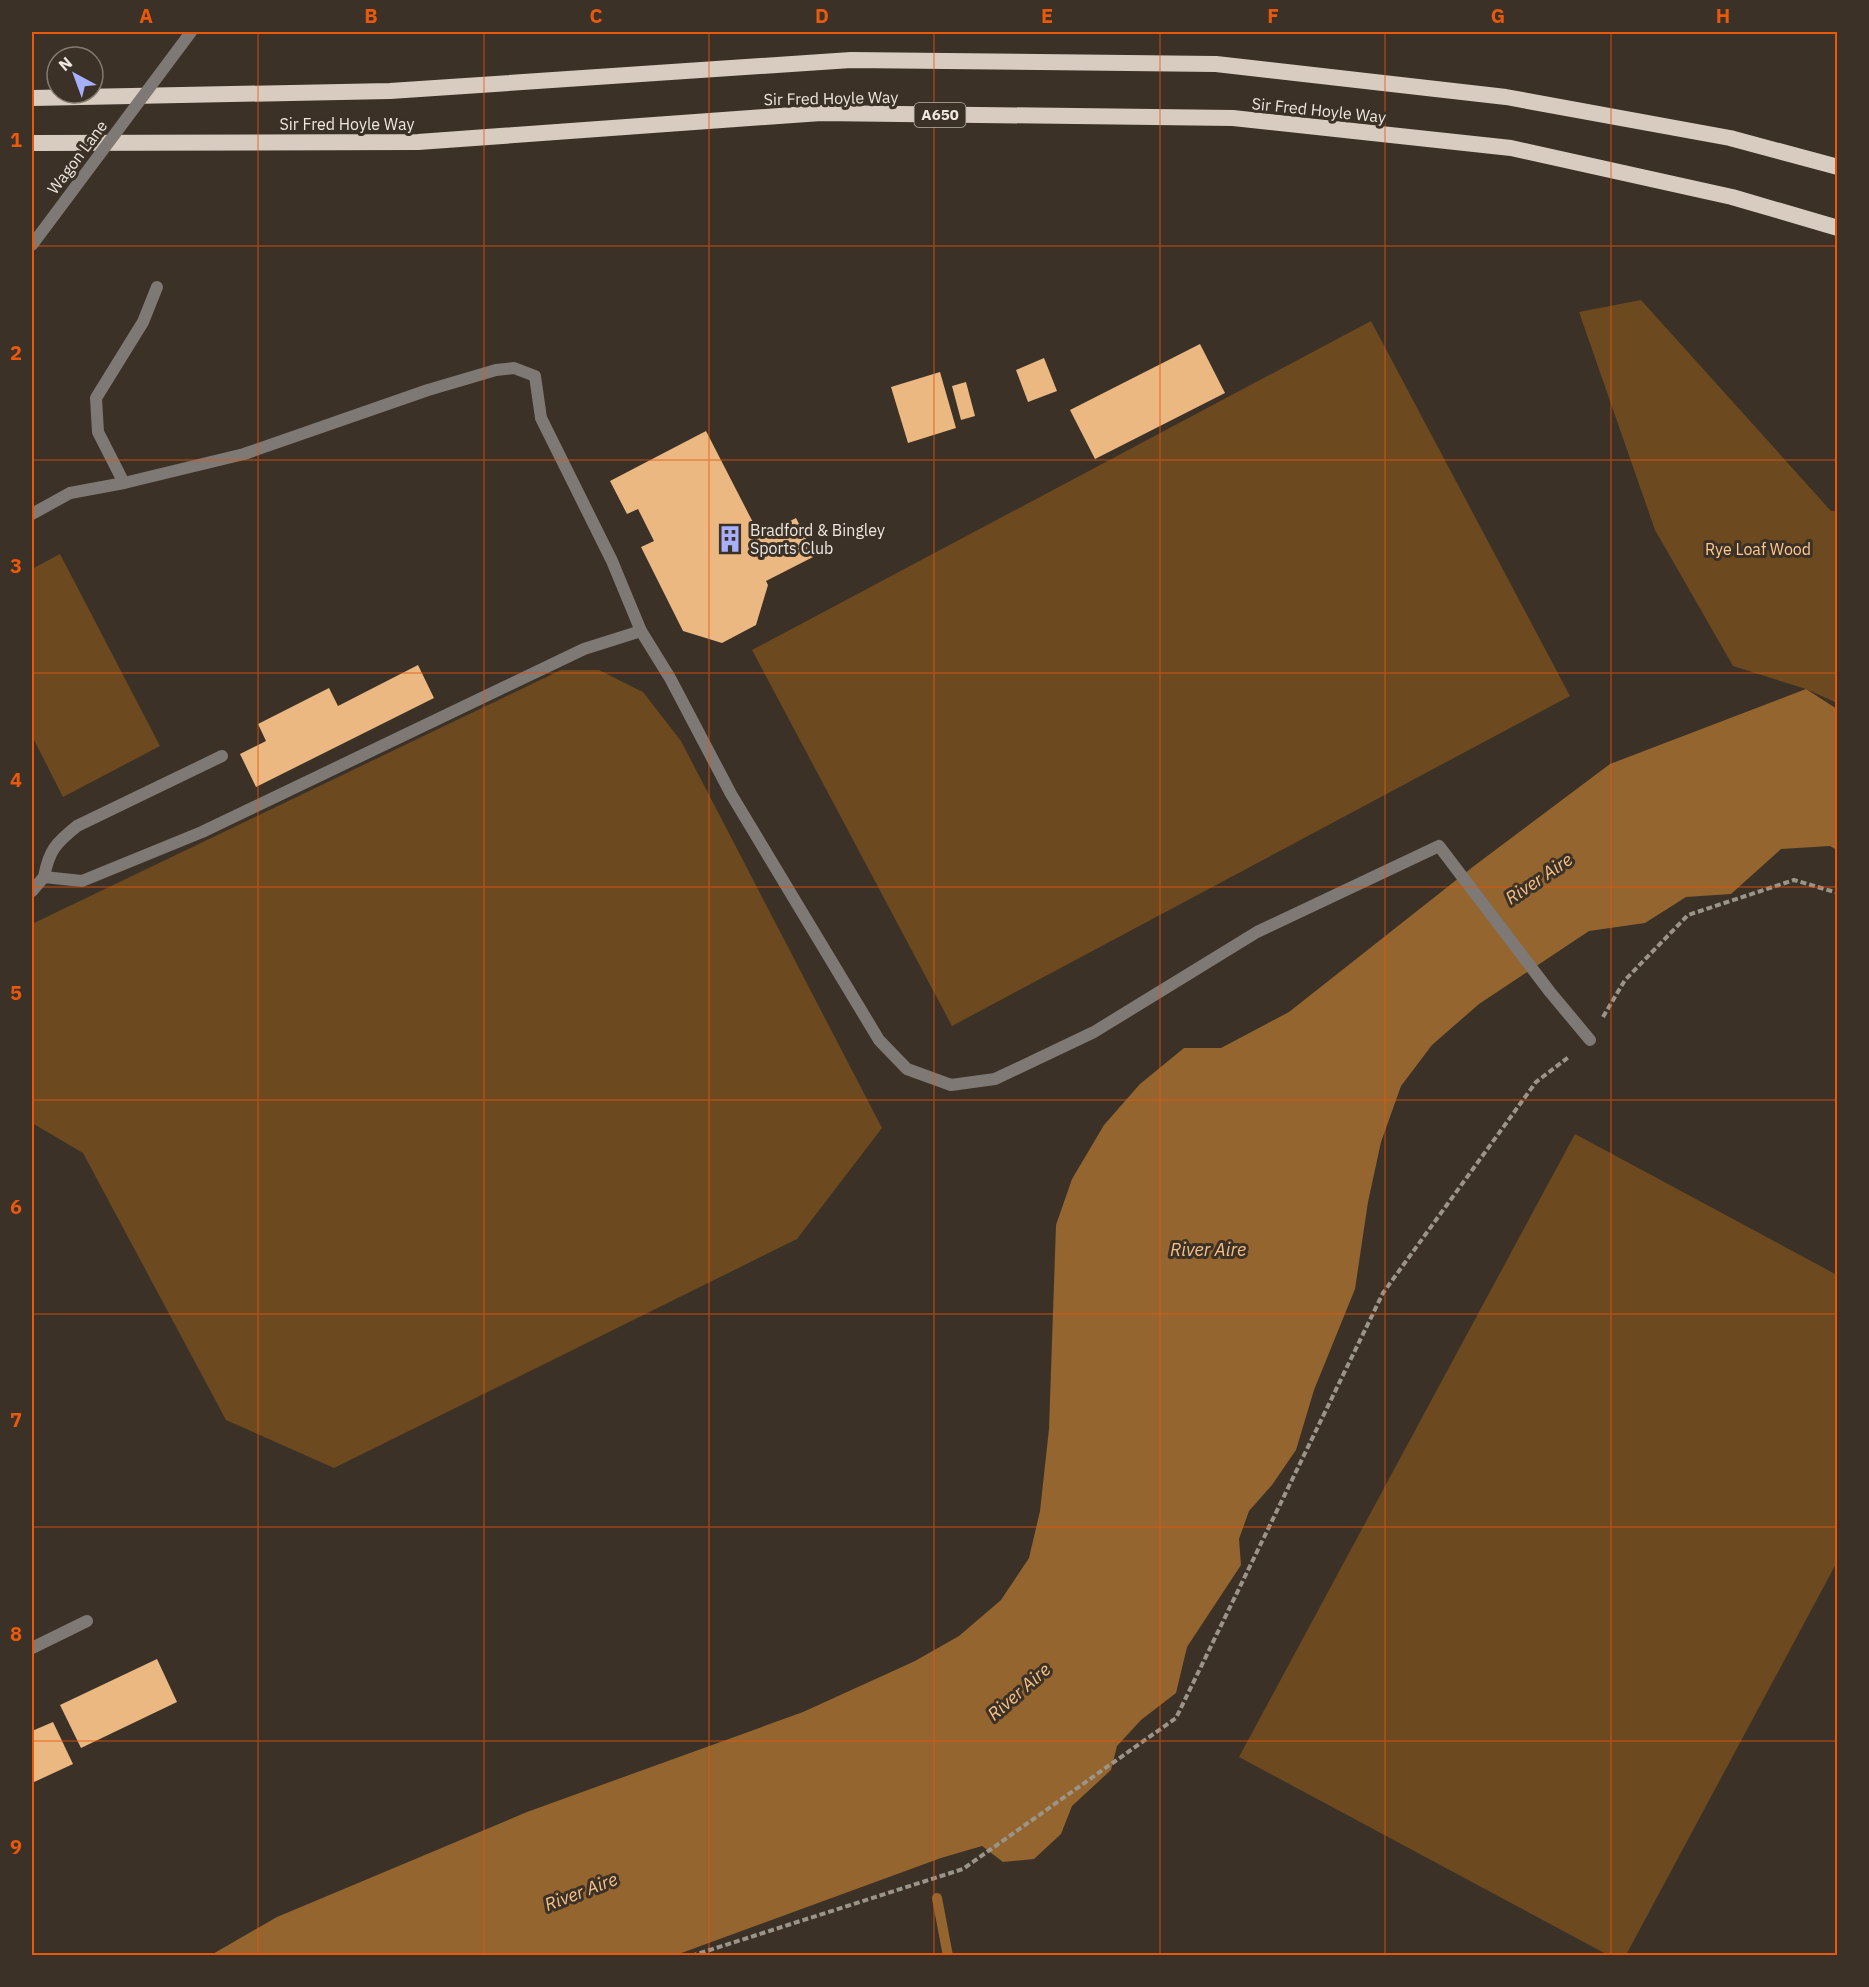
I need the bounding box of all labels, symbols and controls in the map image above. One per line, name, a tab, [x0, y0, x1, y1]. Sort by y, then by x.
text: A	[139, 2, 153, 29]
text: B	[364, 2, 378, 29]
text: C	[589, 2, 603, 29]
text: D	[815, 2, 829, 29]
text: E	[1041, 2, 1053, 29]
text: F	[1267, 2, 1279, 29]
text: G	[1491, 2, 1505, 29]
text: H	[1716, 2, 1730, 29]
north arrow	[45, 45, 105, 105]
text: N	[54, 52, 76, 75]
street label: Sir Fred Hoyle Way	[763, 87, 899, 109]
street label: Sir Fred Hoyle Way	[1251, 93, 1387, 127]
road number: A650	[914, 103, 966, 127]
street label: Sir Fred Hoyle Way	[280, 114, 414, 134]
street label: Wagon Lane	[43, 116, 111, 198]
text: 1	[10, 126, 22, 153]
text: 2	[10, 339, 22, 366]
place label: Bradford & Bingley Sports Club	[750, 520, 885, 558]
building icon: Bradford & Bingley Sports Club	[715, 524, 745, 554]
park label: Rye Loaf Wood	[1705, 539, 1811, 559]
text: 3	[10, 552, 22, 579]
text: 4	[10, 766, 22, 793]
water label: River Aire	[1501, 848, 1577, 909]
text: 5	[10, 979, 22, 1006]
text: 6	[10, 1193, 22, 1220]
water label: River Aire	[1170, 1238, 1246, 1261]
text: 7	[10, 1406, 22, 1433]
text: 8	[10, 1620, 22, 1647]
water label: River Aire	[982, 1658, 1055, 1725]
text: 9	[10, 1833, 22, 1860]
water label: River Aire	[541, 1867, 621, 1916]

